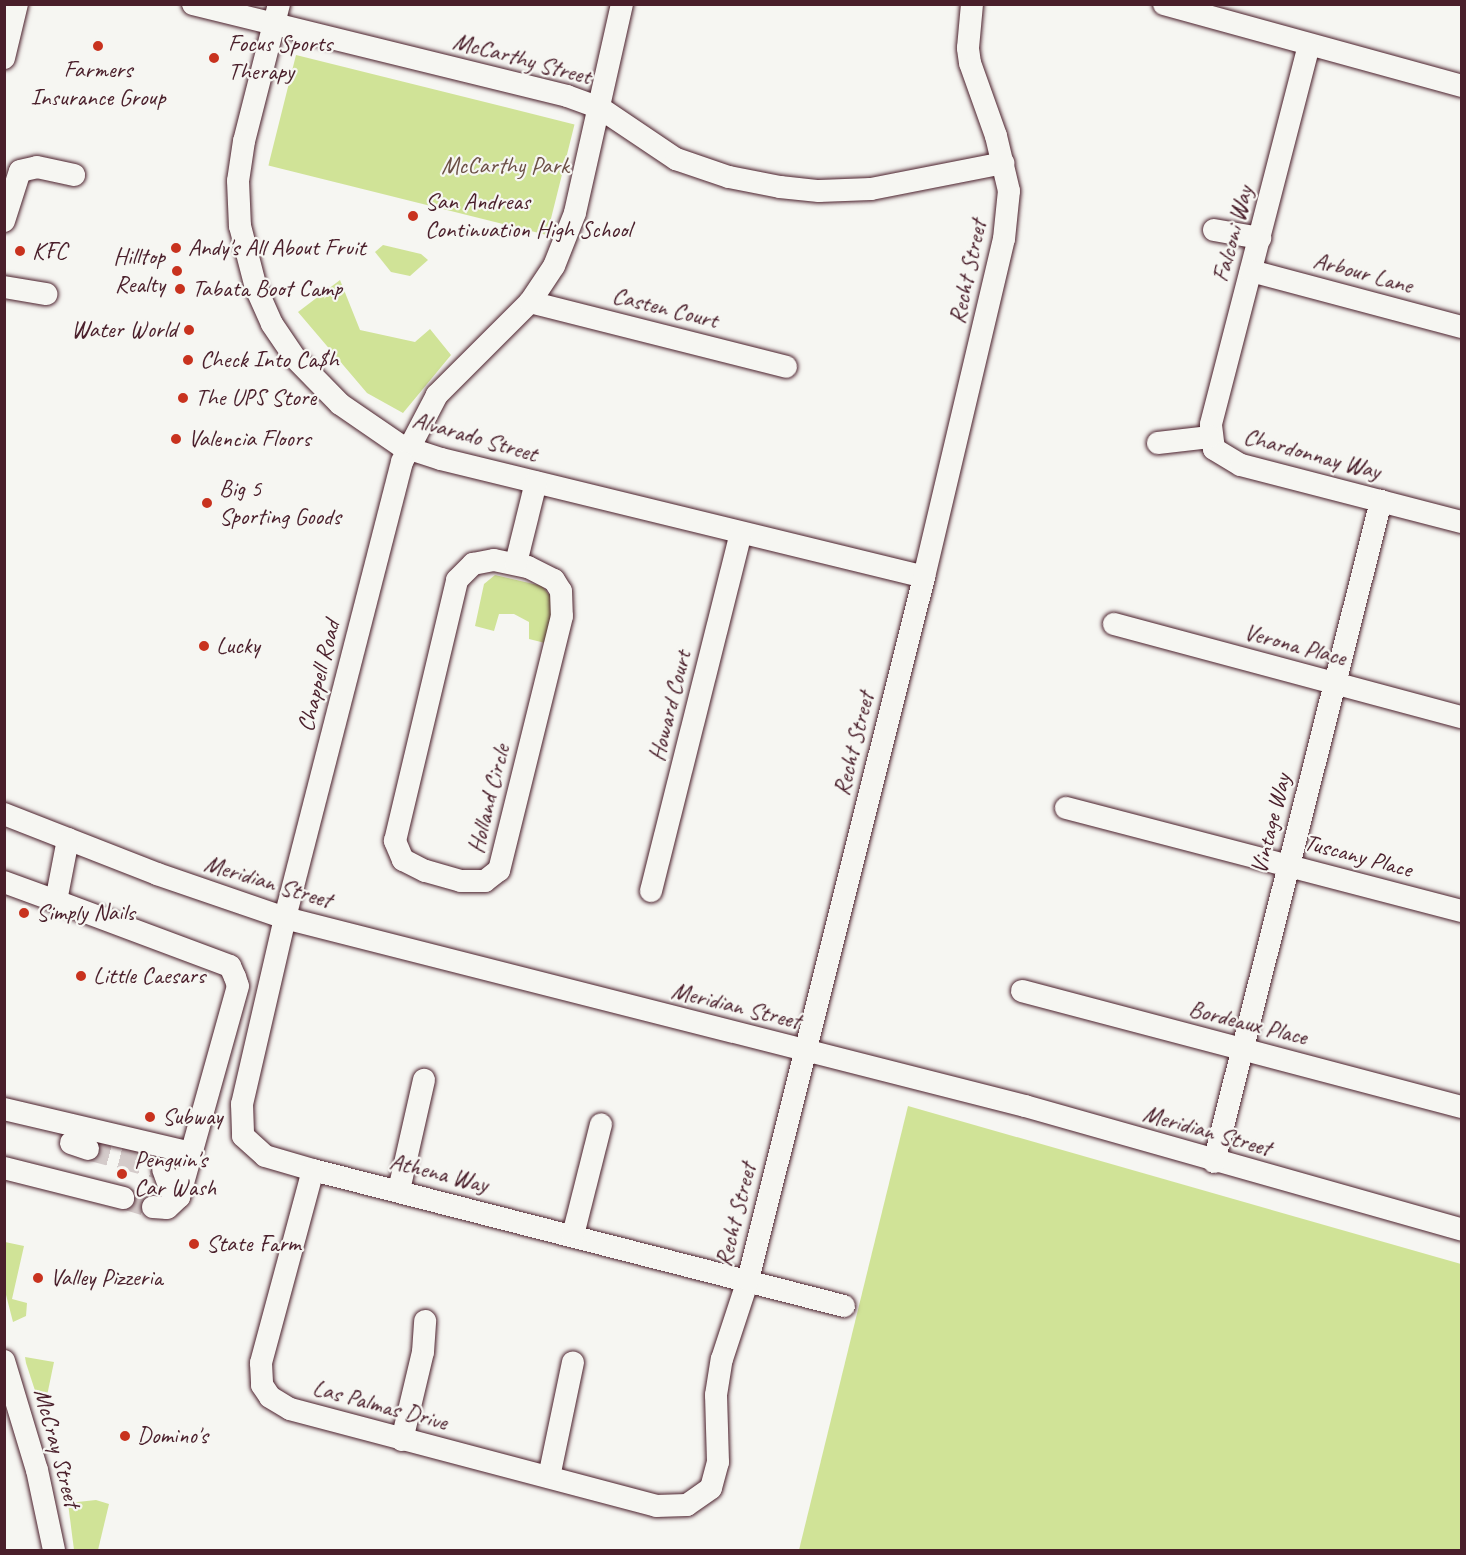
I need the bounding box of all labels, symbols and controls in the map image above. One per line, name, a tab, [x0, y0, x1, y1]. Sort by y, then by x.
street label: McCarthy Street	[450, 27, 594, 91]
place label: Focus Sports Therapy	[228, 30, 332, 86]
marker: Farmers Insurance Group	[91, 39, 105, 53]
marker: Focus Sports Therapy	[205, 49, 223, 67]
place label: Farmers Insurance Group	[30, 56, 166, 112]
park label: McCarthy Park	[441, 152, 569, 180]
street label: Falconi Way	[1206, 183, 1260, 285]
place label: San Andreas Continuation High School	[425, 188, 631, 244]
marker: San Andreas Continuation High School	[406, 209, 420, 223]
street label: Recht Street	[943, 217, 993, 327]
place label: Andy's All About Fruit	[188, 234, 365, 262]
place label: KFC	[32, 237, 67, 265]
marker: Andy's All About Fruit	[169, 241, 183, 255]
place label: Hilltop Realty	[113, 243, 165, 299]
marker: KFC	[13, 244, 27, 258]
street label: Arbour Lane	[1310, 246, 1416, 300]
marker: Hilltop Realty	[170, 264, 184, 278]
place label: Tabata Boot Camp	[192, 275, 342, 303]
street label: Casten Court	[609, 281, 721, 335]
marker: Tabata Boot Camp	[173, 282, 187, 296]
place label: Water World	[71, 316, 177, 344]
marker: Water World	[182, 323, 196, 337]
place label: Check Into Ca$h	[200, 346, 339, 374]
marker: Check Into Ca$h	[181, 353, 195, 367]
place label: The UPS Store	[195, 384, 316, 412]
marker: The UPS Store	[176, 391, 190, 405]
street label: Alvarado Street	[409, 405, 541, 469]
street label: Chardonnay Way	[1240, 422, 1384, 486]
place label: Valencia Floors	[188, 425, 311, 453]
marker: Valencia Floors	[169, 432, 183, 446]
place label: Big 5 Sporting Goods	[219, 475, 341, 531]
marker: Big 5 Sporting Goods	[200, 496, 214, 510]
street label: Chappell Road	[291, 618, 347, 734]
street label: Verona Place	[1241, 618, 1349, 672]
place label: Lucky	[216, 632, 260, 660]
marker: Lucky	[197, 639, 211, 653]
street label: Howard Court	[642, 648, 698, 764]
street label: Recht Street	[827, 689, 881, 799]
street label: Holland Circle	[462, 742, 516, 856]
street label: Vintage Way	[1245, 771, 1297, 877]
street label: Tuscany Place	[1301, 828, 1415, 884]
street label: Meridian Street	[201, 849, 335, 915]
place label: Simply Nails	[36, 899, 135, 927]
marker: Simply Nails	[17, 906, 31, 920]
place label: Little Caesars	[93, 962, 206, 990]
marker: Little Caesars	[74, 969, 88, 983]
street label: Meridian Street	[669, 976, 803, 1036]
street label: Bordeaux Place	[1185, 994, 1311, 1052]
street label: Meridian Street	[1140, 1099, 1274, 1163]
place label: Subway	[162, 1103, 222, 1131]
marker: Subway	[143, 1110, 157, 1124]
place label: Penguin's Car Wash	[134, 1146, 217, 1202]
street label: Athena Way	[387, 1147, 491, 1199]
street label: Recht Street	[709, 1160, 763, 1270]
marker: Penguin's Car Wash	[115, 1167, 129, 1181]
place label: State Farm	[206, 1230, 302, 1258]
marker: State Farm	[187, 1237, 201, 1251]
place label: Valley Pizzeria	[50, 1264, 163, 1292]
marker: Valley Pizzeria	[31, 1271, 45, 1285]
street label: Las Palmas Drive	[308, 1373, 452, 1437]
street label: McCray Street	[27, 1385, 87, 1511]
place label: Domino's	[137, 1422, 208, 1450]
marker: Domino's	[118, 1429, 132, 1443]

